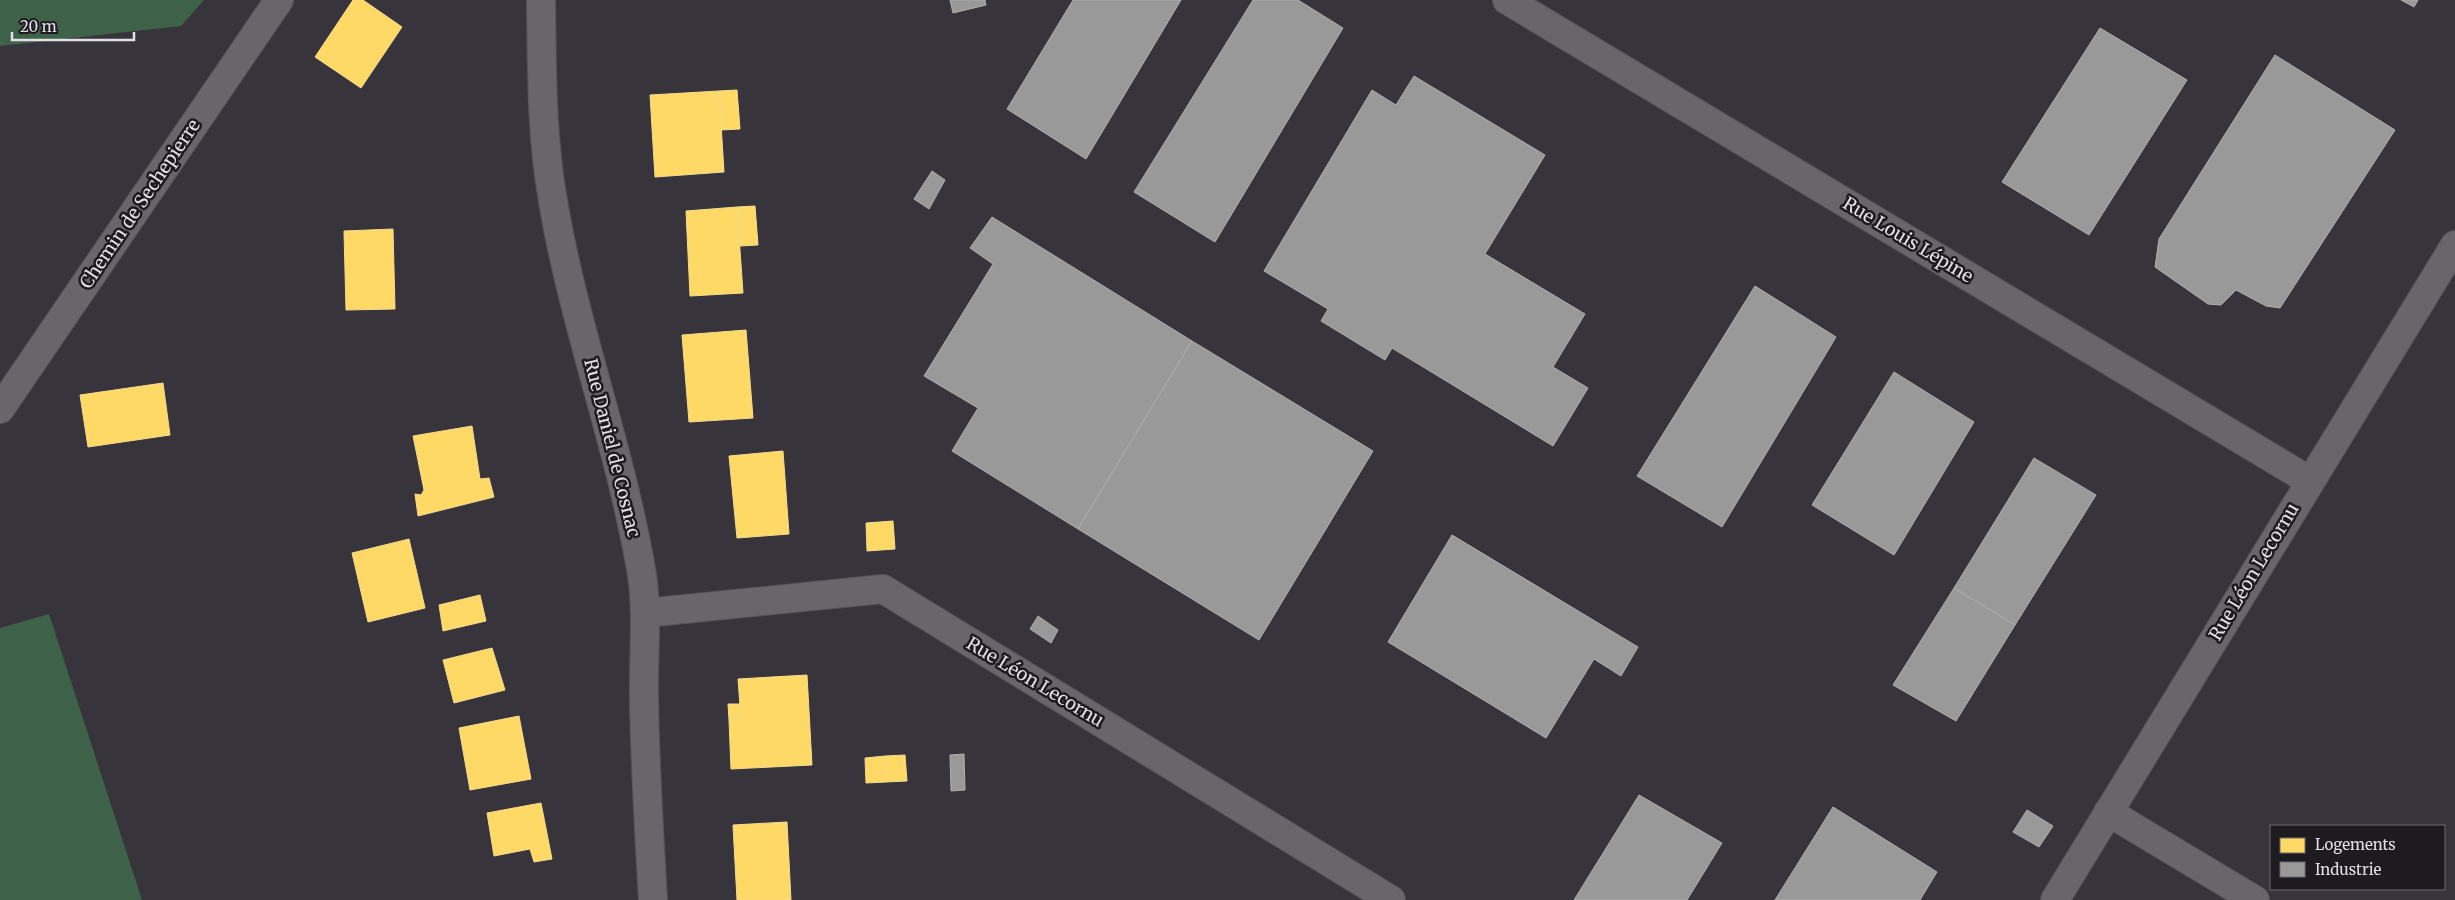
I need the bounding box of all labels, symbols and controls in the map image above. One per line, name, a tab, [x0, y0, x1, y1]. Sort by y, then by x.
scale bar	[12, 10, 135, 42]
text: 20 m	[20, 17, 57, 36]
street label: Chemin de Sechepierre	[74, 115, 205, 293]
street label: Rue Louis Lépine	[1839, 192, 1978, 288]
street label: Rue Daniel de Cosnac	[579, 356, 646, 540]
street label: Rue Léon Lecornu	[2203, 499, 2304, 645]
street label: Rue Léon Lecornu	[962, 631, 1108, 732]
legend	[2270, 825, 2445, 890]
text: Logements	[2315, 835, 2396, 854]
text: Industrie	[2315, 860, 2382, 879]

